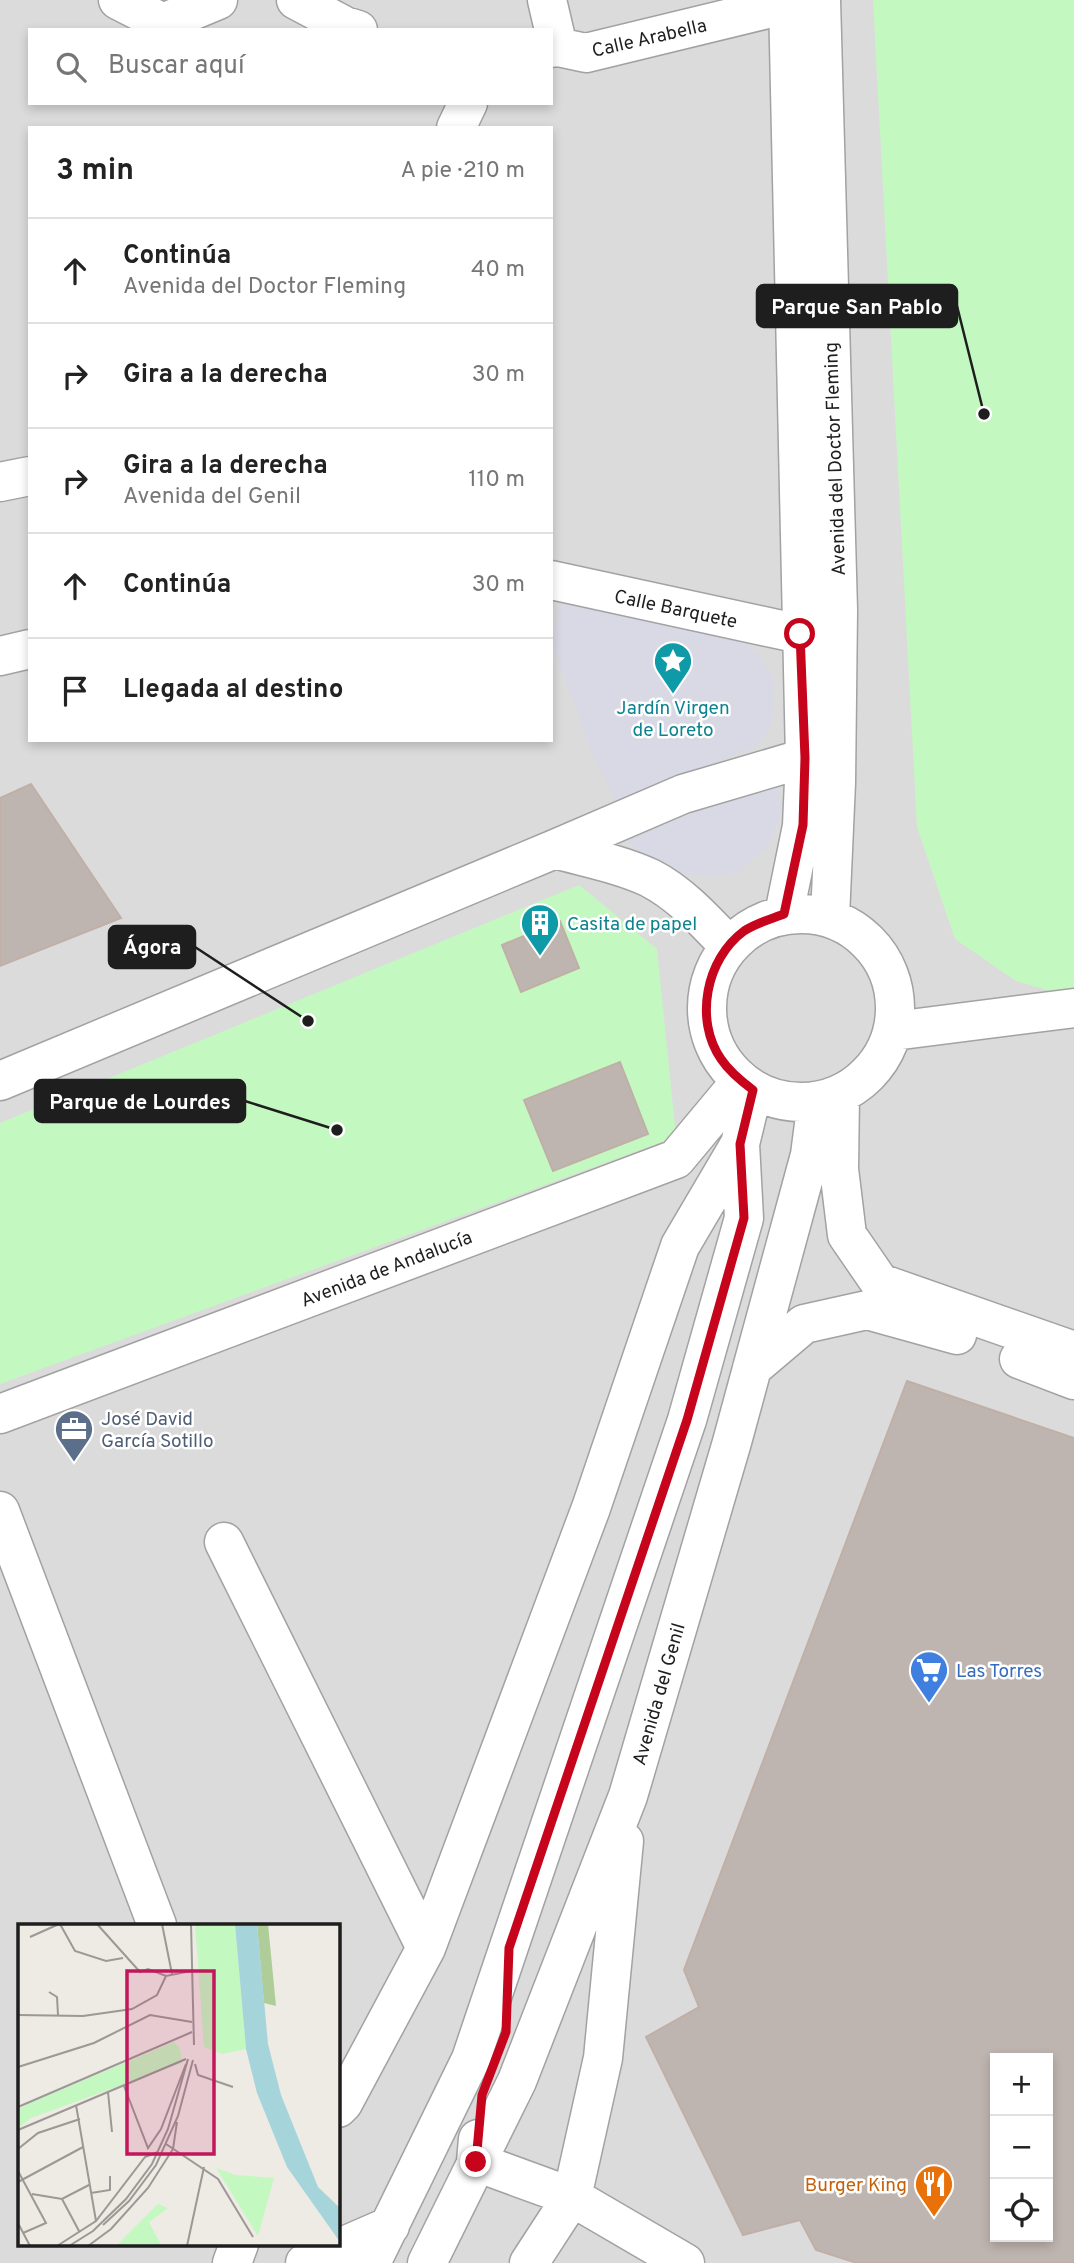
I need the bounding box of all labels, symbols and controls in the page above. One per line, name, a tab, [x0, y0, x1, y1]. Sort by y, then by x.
street label: Calle Arabella	[590, 14, 709, 64]
search box	[28, 28, 553, 105]
icon: search	[52, 48, 90, 86]
text: Buscar aquí	[108, 50, 245, 83]
text: 3 min	[56, 153, 134, 190]
text: A pie · 210 m	[401, 157, 525, 186]
text: Continúa	[123, 240, 231, 273]
icon: ahead	[56, 252, 94, 290]
text: 40 m	[471, 256, 525, 285]
text: Avenida del Doctor Fleming	[123, 273, 406, 302]
callout: Parque San Pablo	[757, 285, 957, 327]
text: Parque San Pablo	[771, 295, 943, 322]
street label: Avenida del Doctor Fleming	[820, 342, 852, 576]
icon: right	[56, 357, 94, 395]
text: Gira a la derecha	[123, 359, 328, 392]
text: 30 m	[472, 361, 525, 390]
text: Gira a la derecha	[123, 450, 328, 483]
icon: right	[56, 462, 94, 500]
text: 110 m	[468, 466, 525, 495]
text: Avenida del Genil	[123, 483, 301, 512]
icon: ahead	[56, 567, 94, 605]
text: Continúa	[123, 569, 231, 602]
text: 30 m	[472, 571, 525, 600]
street label: Calle Barquete	[612, 585, 739, 635]
route start	[784, 618, 815, 649]
place icon: Jardín Virgen de Loreto	[652, 640, 694, 695]
icon: arrive	[56, 672, 94, 710]
text: Llegada al destino	[123, 674, 343, 707]
place label: Jardín Virgen de Loreto	[616, 697, 730, 743]
building icon: Casita de papel	[519, 902, 561, 957]
place label: Casita de papel	[567, 913, 697, 937]
callout: Ágora	[109, 926, 195, 968]
text: Ágora	[123, 934, 181, 962]
callout: Parque de Lourdes	[35, 1080, 245, 1122]
text: Parque de Lourdes	[49, 1090, 231, 1117]
street label: Avenida de Andalucía	[298, 1226, 476, 1314]
office icon: José David García Sotillo	[53, 1408, 95, 1463]
place label: José David García Sotillo	[101, 1408, 214, 1454]
street label: Avenida del Genil	[628, 1621, 692, 1769]
supermarket icon: Las Torres	[908, 1649, 950, 1704]
place label: Las Torres	[956, 1660, 1042, 1684]
inset map	[18, 1924, 340, 2246]
map controls	[990, 2053, 1053, 2242]
button: +	[990, 2053, 1053, 2116]
button: −	[990, 2116, 1053, 2179]
route end	[460, 2146, 491, 2177]
restaurant icon: Burger King	[913, 2163, 955, 2218]
place label: Burger King	[805, 2174, 907, 2198]
button: locate	[990, 2179, 1053, 2242]

